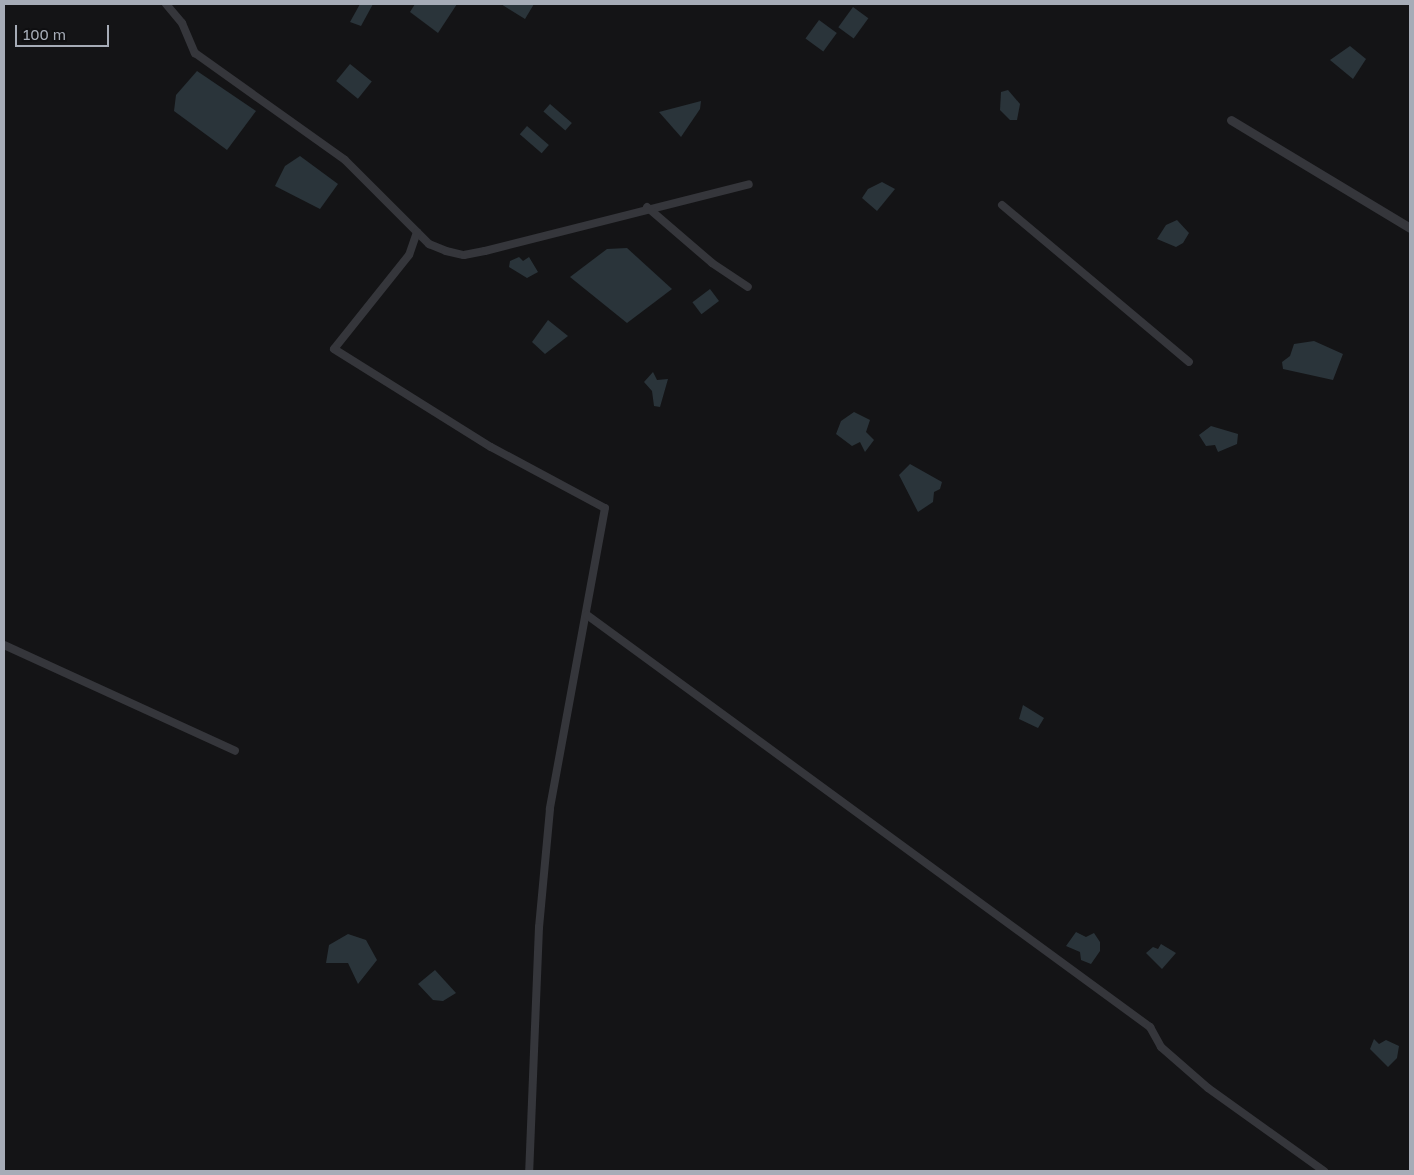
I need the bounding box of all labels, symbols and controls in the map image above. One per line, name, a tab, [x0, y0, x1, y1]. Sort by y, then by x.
scale bar	[18, 15, 111, 47]
text: 100 m	[23, 25, 66, 43]

